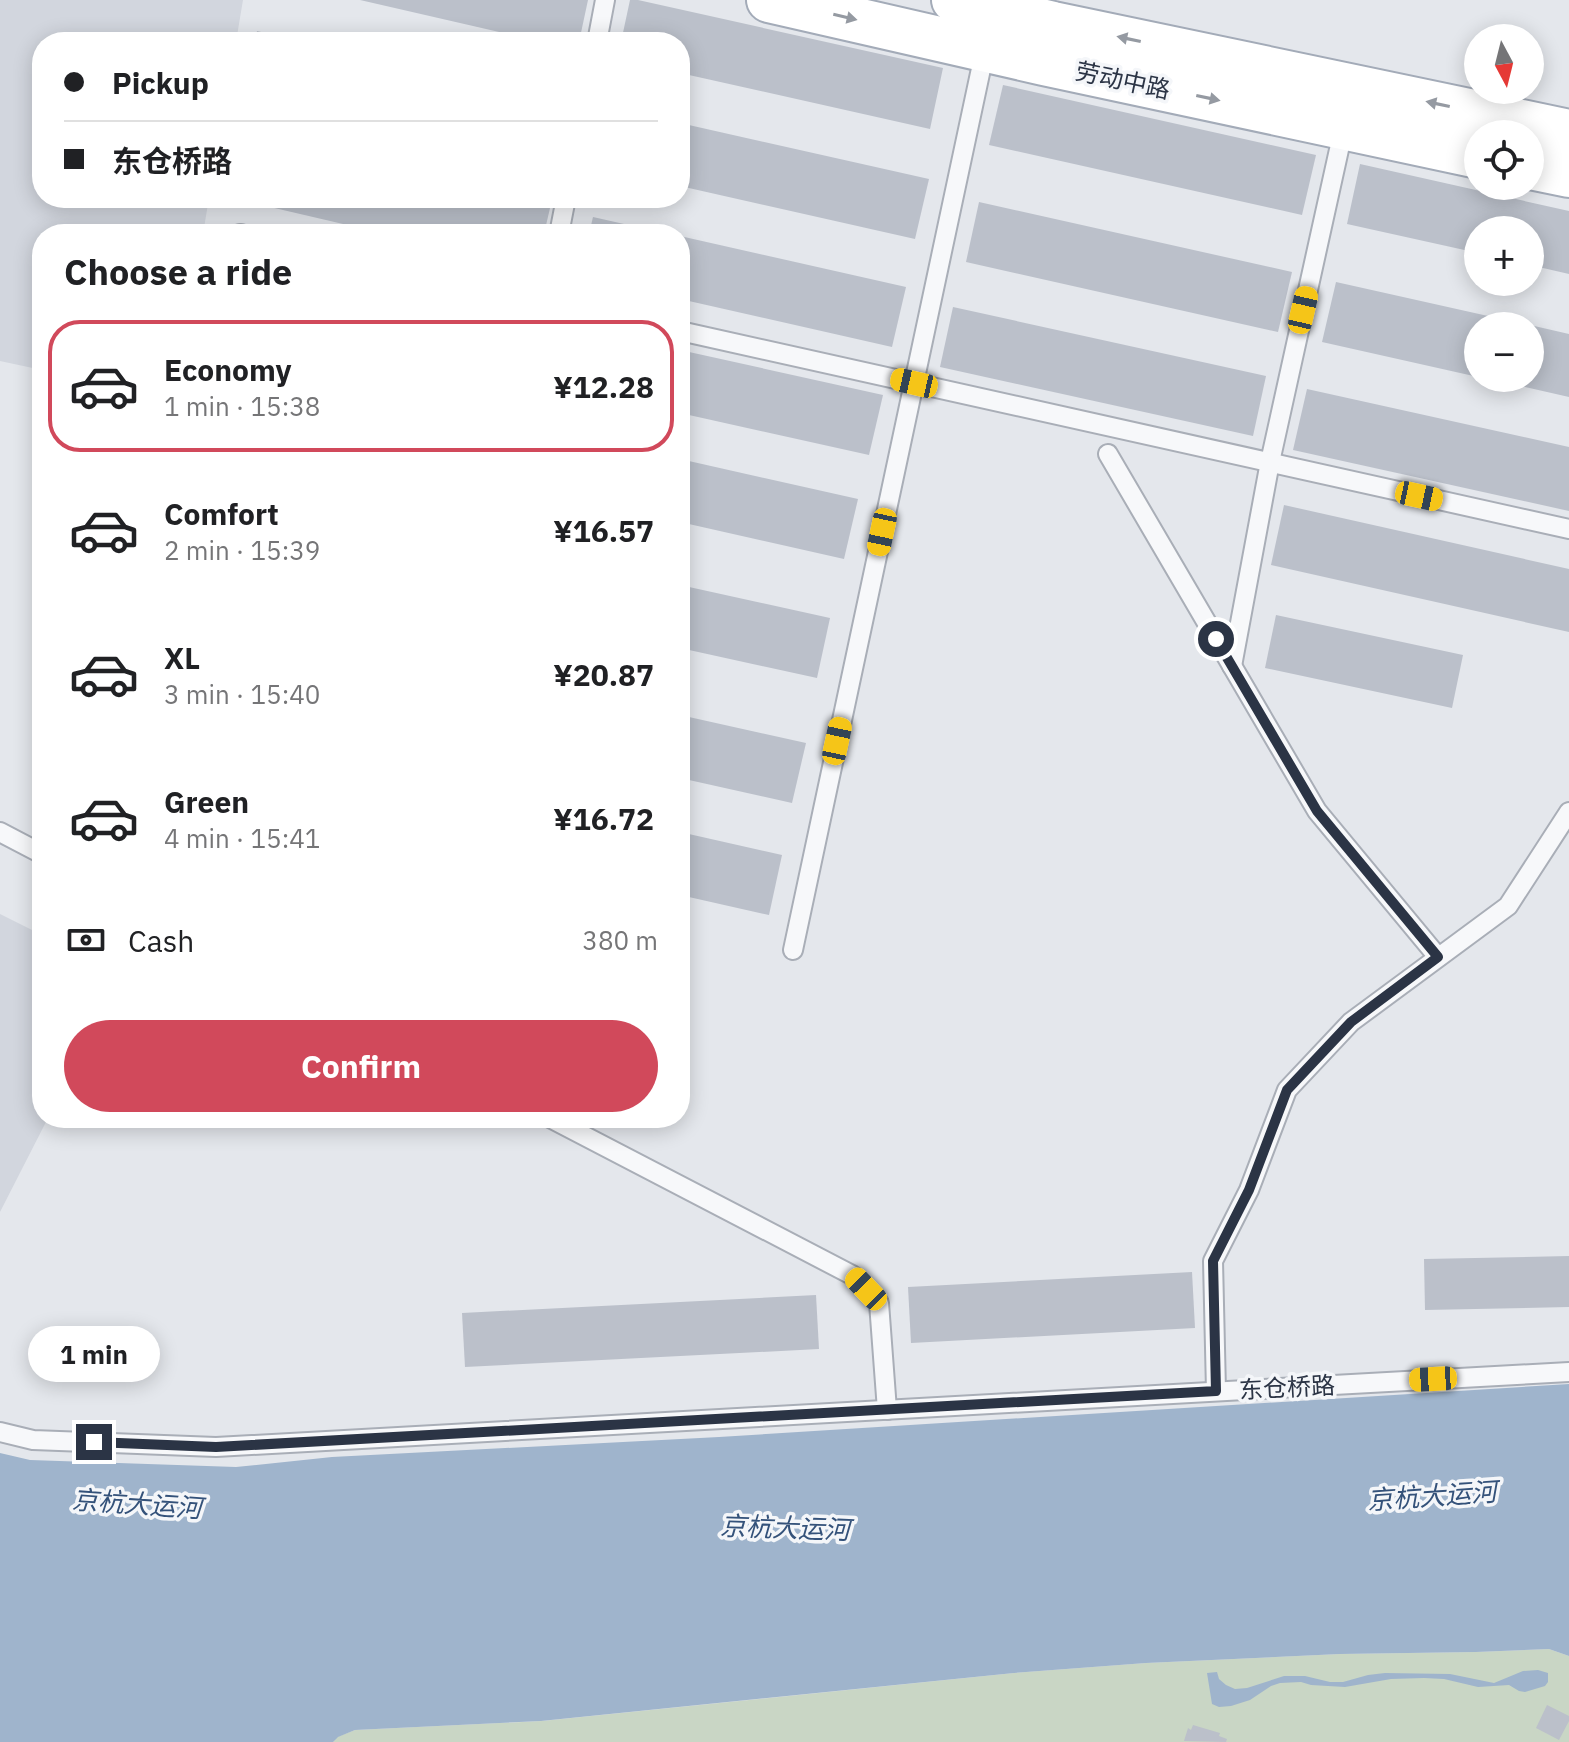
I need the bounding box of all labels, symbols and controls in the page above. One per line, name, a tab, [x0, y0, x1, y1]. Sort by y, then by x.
one-way arrow	[832, 12, 857, 24]
north arrow	[1464, 24, 1544, 104]
map controls	[1464, 24, 1544, 392]
one-way arrow	[1116, 32, 1141, 45]
street label: 劳动中路	[1073, 54, 1173, 106]
text: Pickup	[112, 63, 209, 102]
one-way arrow	[1195, 92, 1220, 105]
one-way arrow	[1425, 97, 1450, 110]
button: locate	[1464, 120, 1544, 200]
text: 东仓桥路	[112, 141, 232, 180]
button: +	[1464, 216, 1544, 296]
text: Choose a ride	[64, 248, 292, 295]
car	[1286, 284, 1320, 336]
button: −	[1464, 312, 1544, 392]
icon: car	[68, 350, 140, 422]
text: Economy	[164, 350, 292, 389]
car	[888, 366, 940, 400]
text: ¥12.28	[553, 367, 654, 406]
text: 1 min · 15:38	[164, 389, 320, 423]
car	[1393, 479, 1445, 513]
icon: car	[68, 494, 140, 566]
text: Comfort	[164, 494, 279, 533]
car	[865, 506, 899, 558]
text: ¥16.57	[553, 511, 654, 550]
text: 2 min · 15:39	[164, 533, 320, 567]
route start	[1198, 621, 1234, 657]
icon: car	[68, 638, 140, 710]
text: XL	[164, 638, 200, 677]
text: ¥20.87	[553, 655, 654, 694]
text: 3 min · 15:40	[164, 677, 320, 711]
car	[820, 715, 854, 767]
icon: car	[68, 782, 140, 854]
text: Green	[164, 782, 249, 821]
text: ¥16.72	[553, 799, 654, 838]
text: 4 min · 15:41	[164, 821, 320, 855]
icon: cash	[64, 918, 108, 962]
text: Cash	[128, 921, 194, 960]
text: 380 m	[582, 923, 658, 957]
button: Confirm	[64, 1020, 658, 1112]
car	[841, 1263, 891, 1315]
callout: 1 min	[28, 1326, 160, 1382]
text: 1 min	[60, 1337, 128, 1371]
car	[1408, 1366, 1458, 1392]
street label: 东仓桥路	[1238, 1369, 1336, 1405]
route end	[76, 1424, 112, 1460]
water label: 京杭大运河	[1366, 1473, 1503, 1516]
water label: 京杭大运河	[71, 1482, 208, 1525]
water label: 京杭大运河	[719, 1508, 856, 1546]

